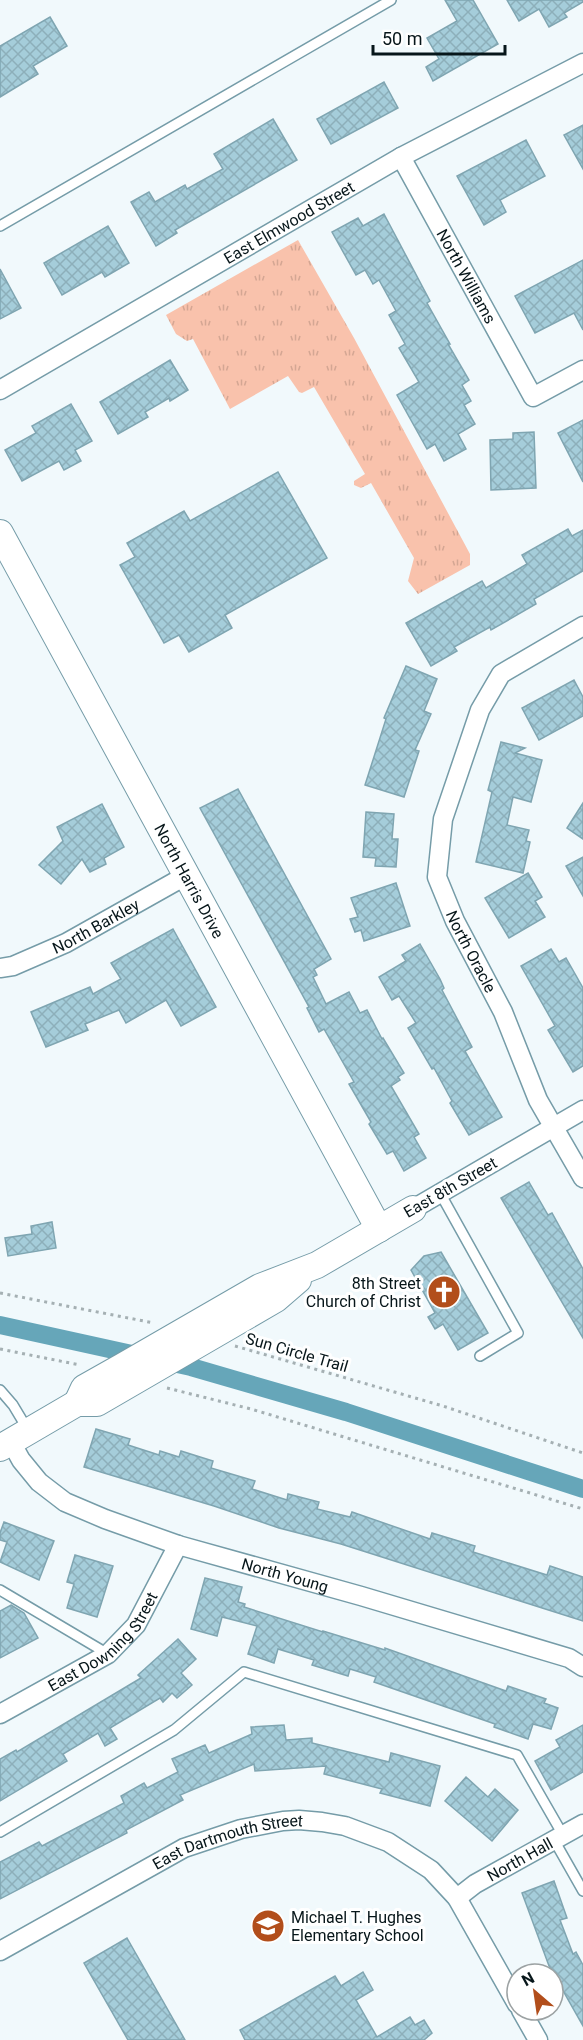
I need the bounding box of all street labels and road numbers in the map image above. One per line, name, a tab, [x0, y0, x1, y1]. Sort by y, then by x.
street label: East Elmwood Street	[220, 177, 358, 268]
street label: North Williams	[432, 226, 500, 327]
street label: North Harris Drive	[150, 821, 228, 942]
street label: North Barkley	[49, 895, 143, 958]
street label: North Oracle	[442, 908, 500, 996]
street label: East 8th Street	[400, 1153, 500, 1222]
street label: Sun Circle Trail	[243, 1329, 350, 1376]
street label: North Young	[239, 1554, 331, 1596]
street label: East Downing Street	[45, 1589, 162, 1695]
street label: East Dartmouth Street	[149, 1811, 304, 1874]
street label: North Hall	[484, 1834, 556, 1885]

